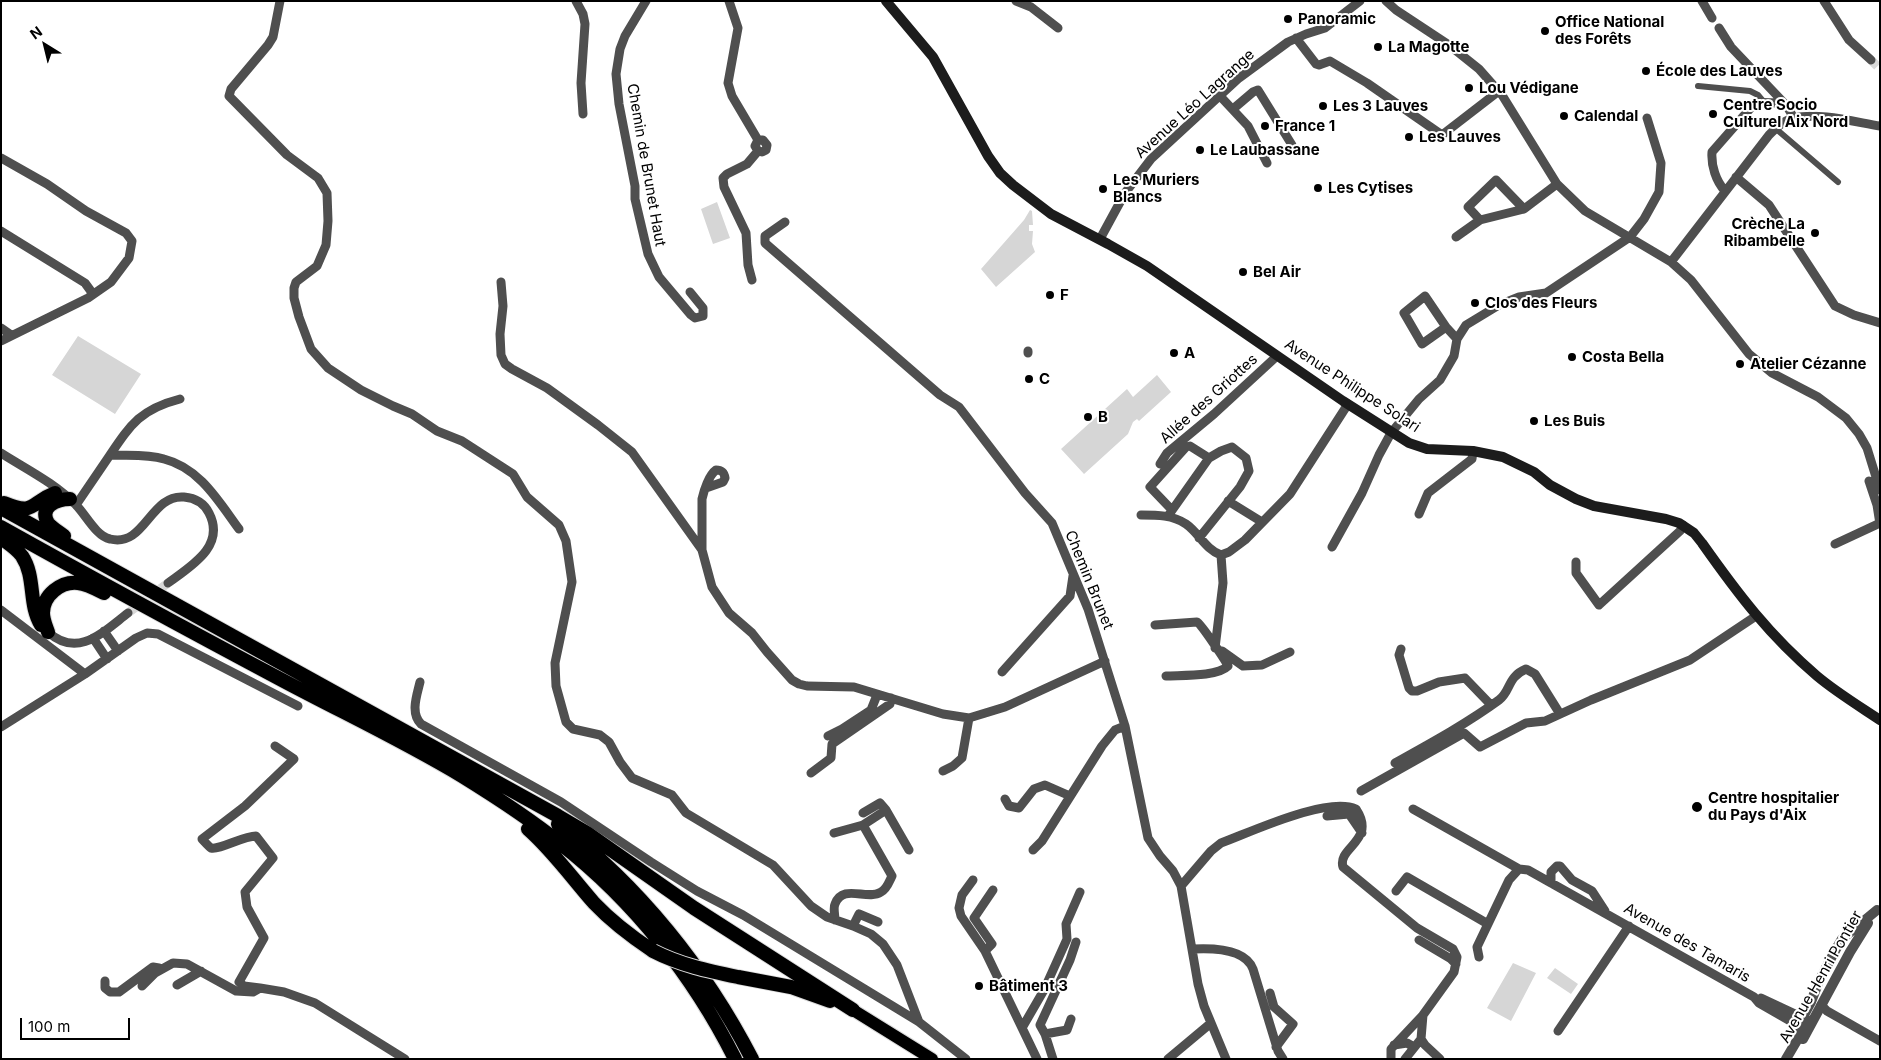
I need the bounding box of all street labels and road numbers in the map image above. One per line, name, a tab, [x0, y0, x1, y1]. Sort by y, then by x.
street label: Avenue Léo Lagrange	[1132, 46, 1258, 162]
street label: Chemin de Brunet Haut	[623, 82, 669, 248]
street label: Avenue Philippe Solari	[1281, 335, 1423, 437]
street label: Allée des Griottes	[1157, 350, 1261, 448]
street label: Chemin Brunet	[1061, 528, 1117, 632]
street label: Avenue des Tamaris	[1621, 899, 1753, 987]
street label: Avenue Henri Pontier	[1776, 908, 1866, 1046]

